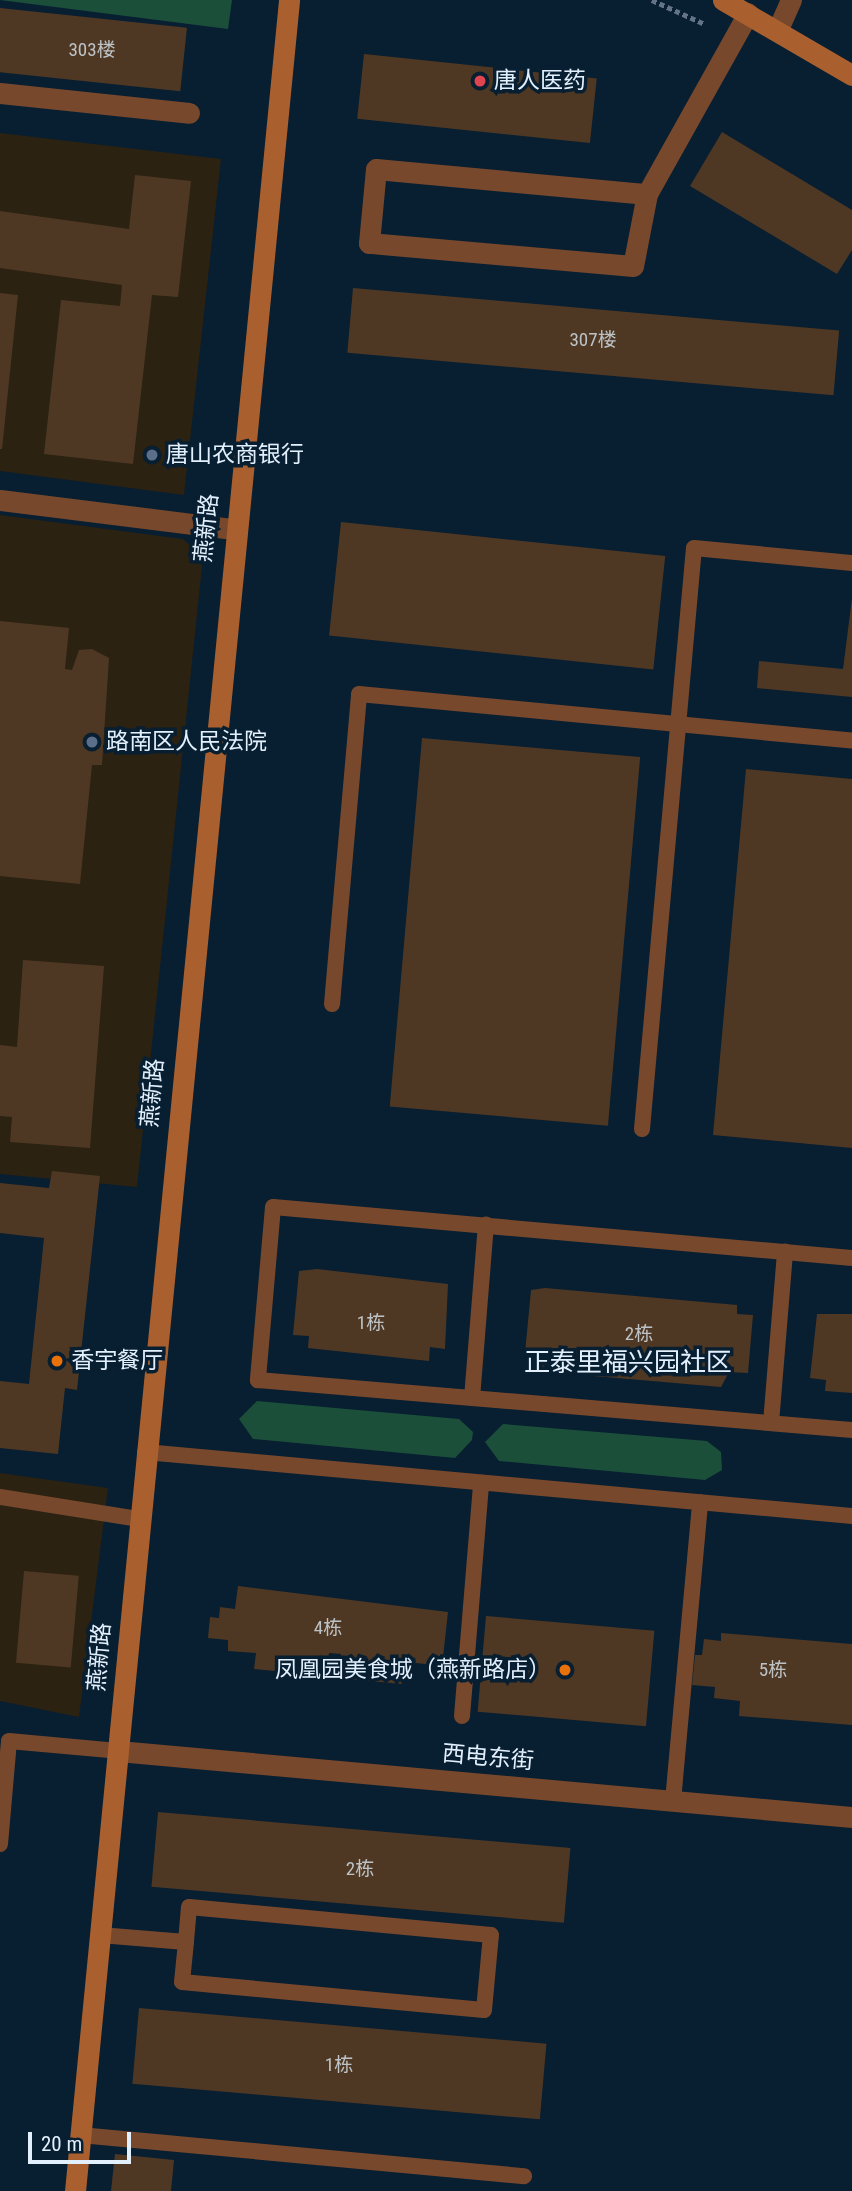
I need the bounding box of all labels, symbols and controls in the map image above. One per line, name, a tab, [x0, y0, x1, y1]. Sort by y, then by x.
house number: 303楼	[68, 39, 116, 61]
place label: 唐人医药	[494, 67, 586, 95]
marker: 唐人医药	[472, 73, 488, 89]
house number: 307楼	[569, 329, 617, 351]
place label: 唐山农商银行	[166, 441, 304, 469]
marker: 唐山农商银行	[144, 447, 160, 463]
street label: 燕新路	[190, 492, 224, 564]
place label: 路南区人民法院	[106, 728, 267, 756]
marker: 路南区人民法院	[84, 734, 100, 750]
street label: 燕新路	[136, 1057, 170, 1129]
house number: 1栋	[357, 1312, 385, 1334]
house number: 2栋	[625, 1323, 653, 1345]
place label: 香宇餐厅	[71, 1347, 163, 1375]
district label: 正泰里福兴园社区	[524, 1347, 732, 1379]
marker: 香宇餐厅	[49, 1353, 65, 1369]
house number: 4栋	[314, 1617, 342, 1639]
street label: 燕新路	[83, 1621, 117, 1693]
place label: 凤凰园美食城（燕新路店）	[275, 1656, 551, 1684]
house number: 5栋	[759, 1659, 787, 1681]
marker: 凤凰园美食城（燕新路店）	[557, 1662, 573, 1678]
street label: 西电东街	[441, 1740, 535, 1776]
house number: 2栋	[346, 1858, 374, 1880]
house number: 1栋	[325, 2054, 353, 2076]
scale bar	[32, 2118, 135, 2162]
text: 20 m	[41, 2132, 82, 2156]

